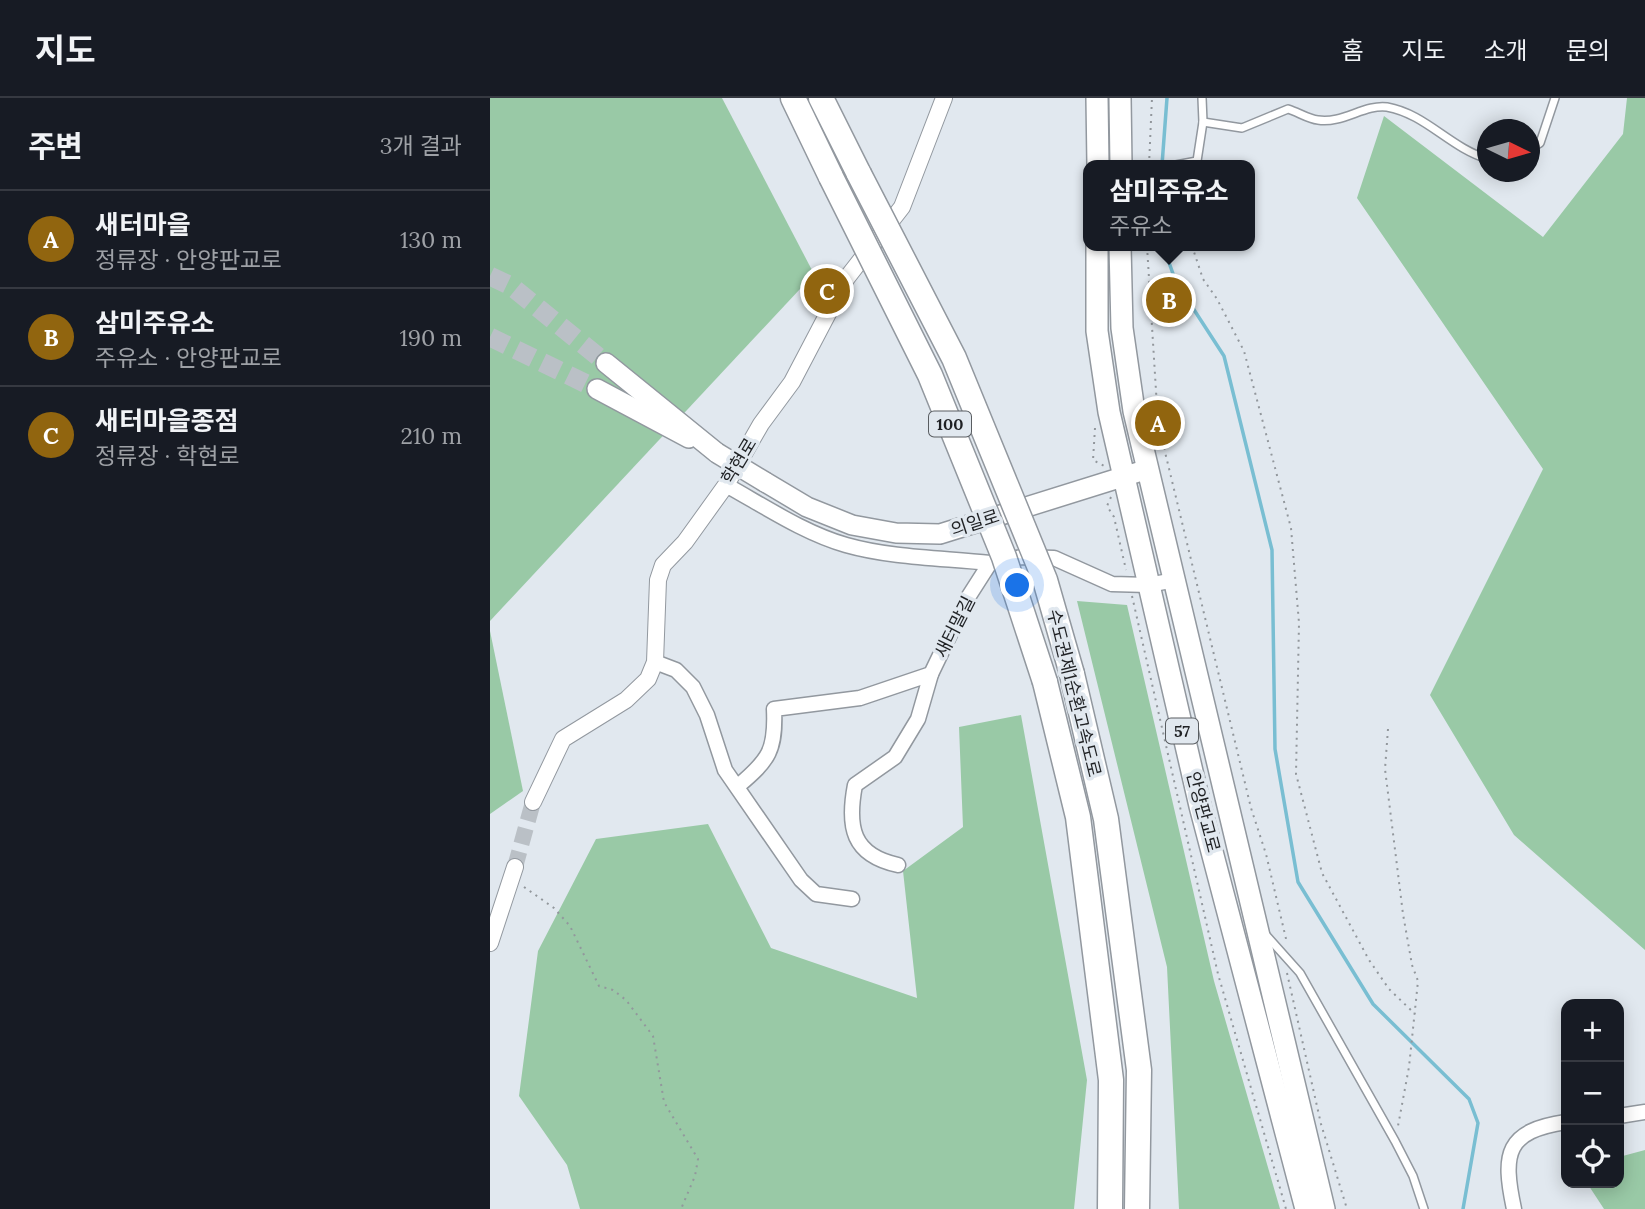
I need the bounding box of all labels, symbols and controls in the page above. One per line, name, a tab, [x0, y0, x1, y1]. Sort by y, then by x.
text: 지도	[35, 29, 96, 71]
text: 홈	[1341, 35, 1363, 66]
text: 지도	[1401, 35, 1446, 66]
text: 소개	[1484, 35, 1528, 66]
text: 문의	[1566, 35, 1610, 66]
north arrow	[1477, 119, 1540, 182]
text: 주변	[28, 127, 83, 165]
text: 3개 결과	[380, 131, 462, 160]
popup	[1083, 160, 1255, 251]
text: 삼미주유소	[1109, 174, 1229, 207]
text: 새터마을	[95, 208, 191, 241]
text: 주유소	[1109, 211, 1173, 240]
text: A	[43, 225, 59, 254]
text: 130 m	[400, 225, 462, 254]
text: 정류장 · 안양판교로	[95, 245, 282, 274]
pin: C	[804, 265, 850, 317]
pin: B	[1146, 274, 1192, 326]
text: 삼미주유소	[95, 306, 215, 339]
text: B	[43, 323, 59, 352]
text: 190 m	[399, 323, 462, 352]
text: 주유소 · 안양판교로	[95, 343, 282, 372]
pin: A	[1135, 397, 1181, 449]
text: 새터마을종점	[95, 404, 239, 437]
road number: 100	[929, 412, 971, 436]
text: C	[43, 421, 59, 450]
text: 210 m	[400, 421, 462, 450]
street label: 학현로	[716, 434, 761, 488]
text: 정류장 · 학현로	[95, 441, 240, 470]
street label: 의일로	[948, 504, 1002, 541]
your location	[1000, 568, 1034, 602]
street label: 새터말길	[929, 592, 980, 662]
street label: 수도권제1순환고속도로	[1043, 607, 1106, 779]
road number: 57	[1166, 718, 1198, 744]
street label: 안양판교로	[1182, 769, 1225, 855]
map controls	[1561, 999, 1624, 1188]
button: +	[1561, 999, 1624, 1062]
button: −	[1561, 1062, 1624, 1125]
button: locate	[1561, 1125, 1624, 1188]

